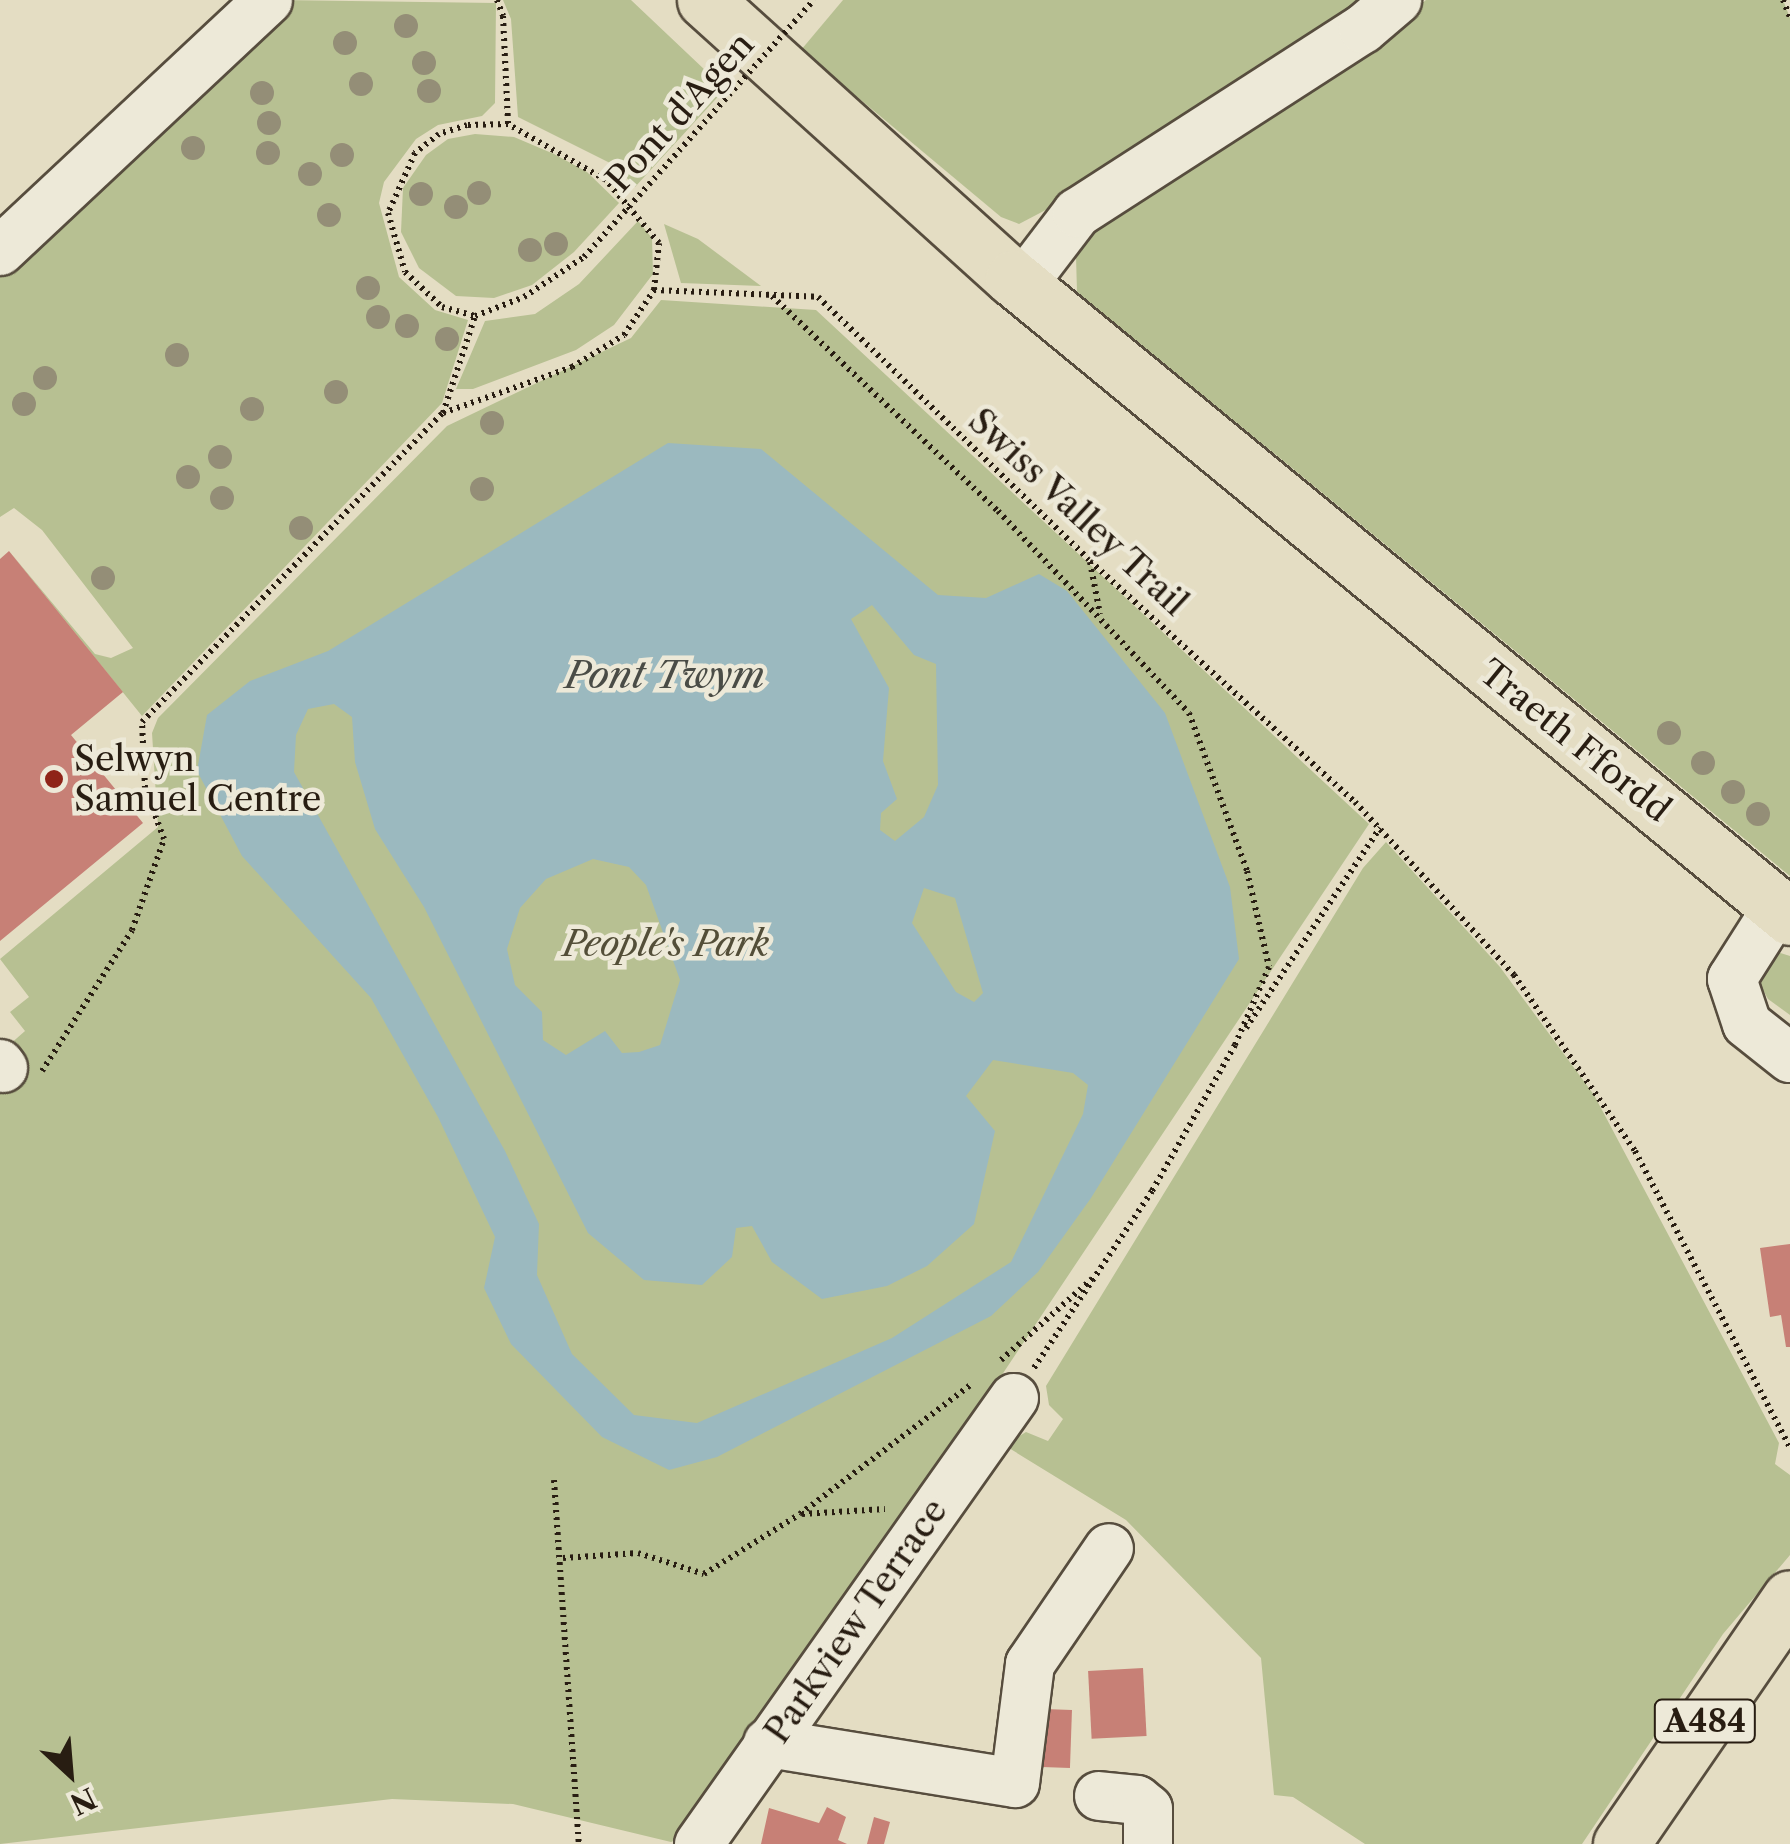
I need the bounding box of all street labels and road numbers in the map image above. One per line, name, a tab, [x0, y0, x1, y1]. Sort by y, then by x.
street label: Pont d'Agen	[598, 24, 762, 200]
street label: Swiss Valley Trail	[959, 399, 1197, 625]
street label: Traeth Ffordd	[1471, 651, 1679, 831]
street label: Parkview Terrace	[755, 1490, 957, 1752]
road number: A484	[1652, 1694, 1758, 1748]

